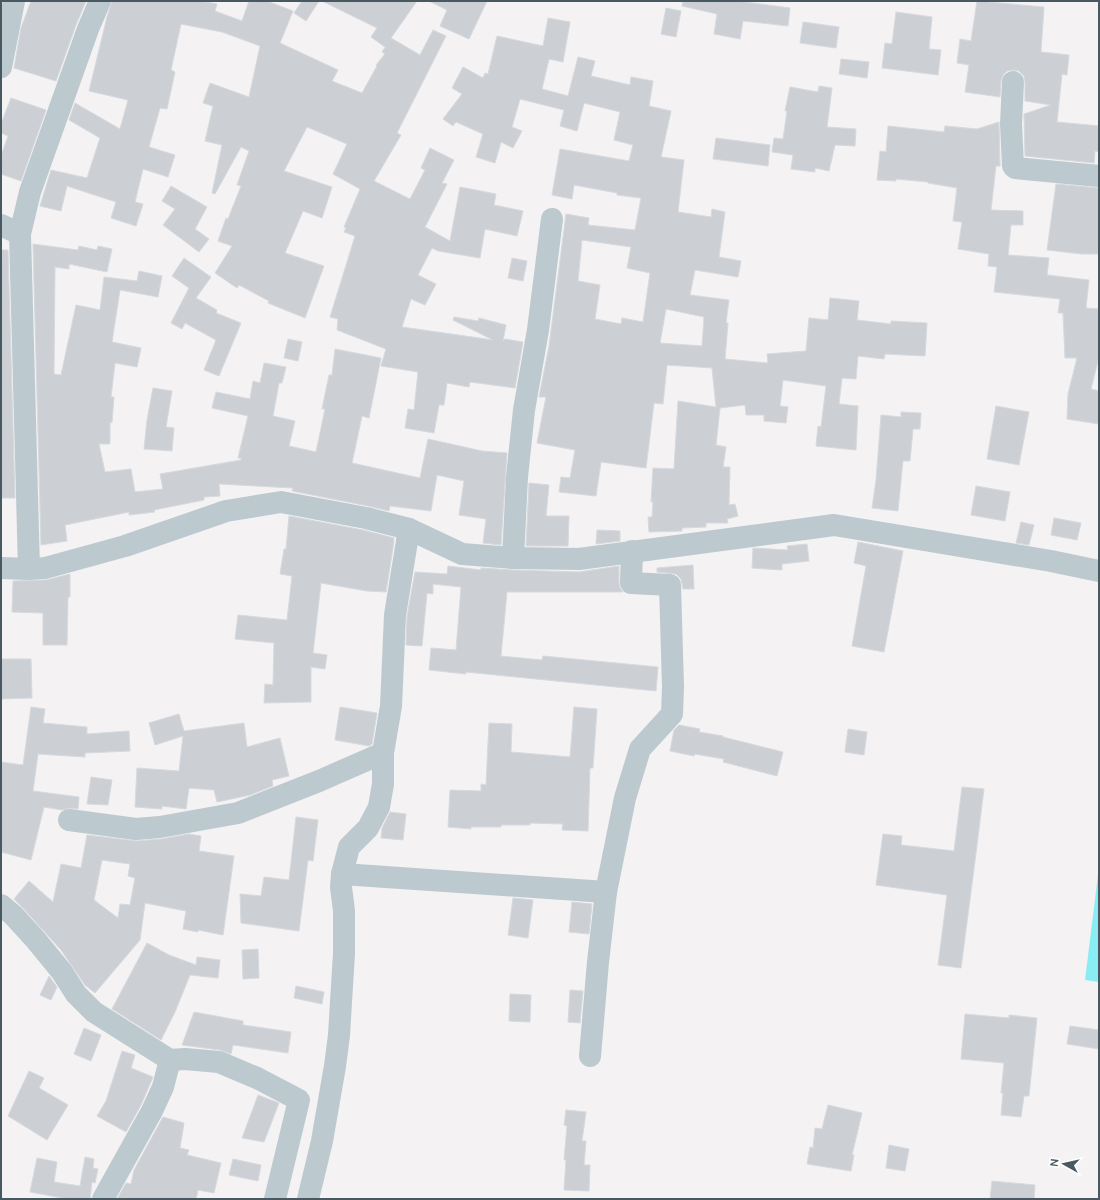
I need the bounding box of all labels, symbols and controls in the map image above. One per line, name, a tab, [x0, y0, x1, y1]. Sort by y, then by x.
north arrow	[1044, 1144, 1084, 1184]
text: N	[1048, 1158, 1061, 1168]

